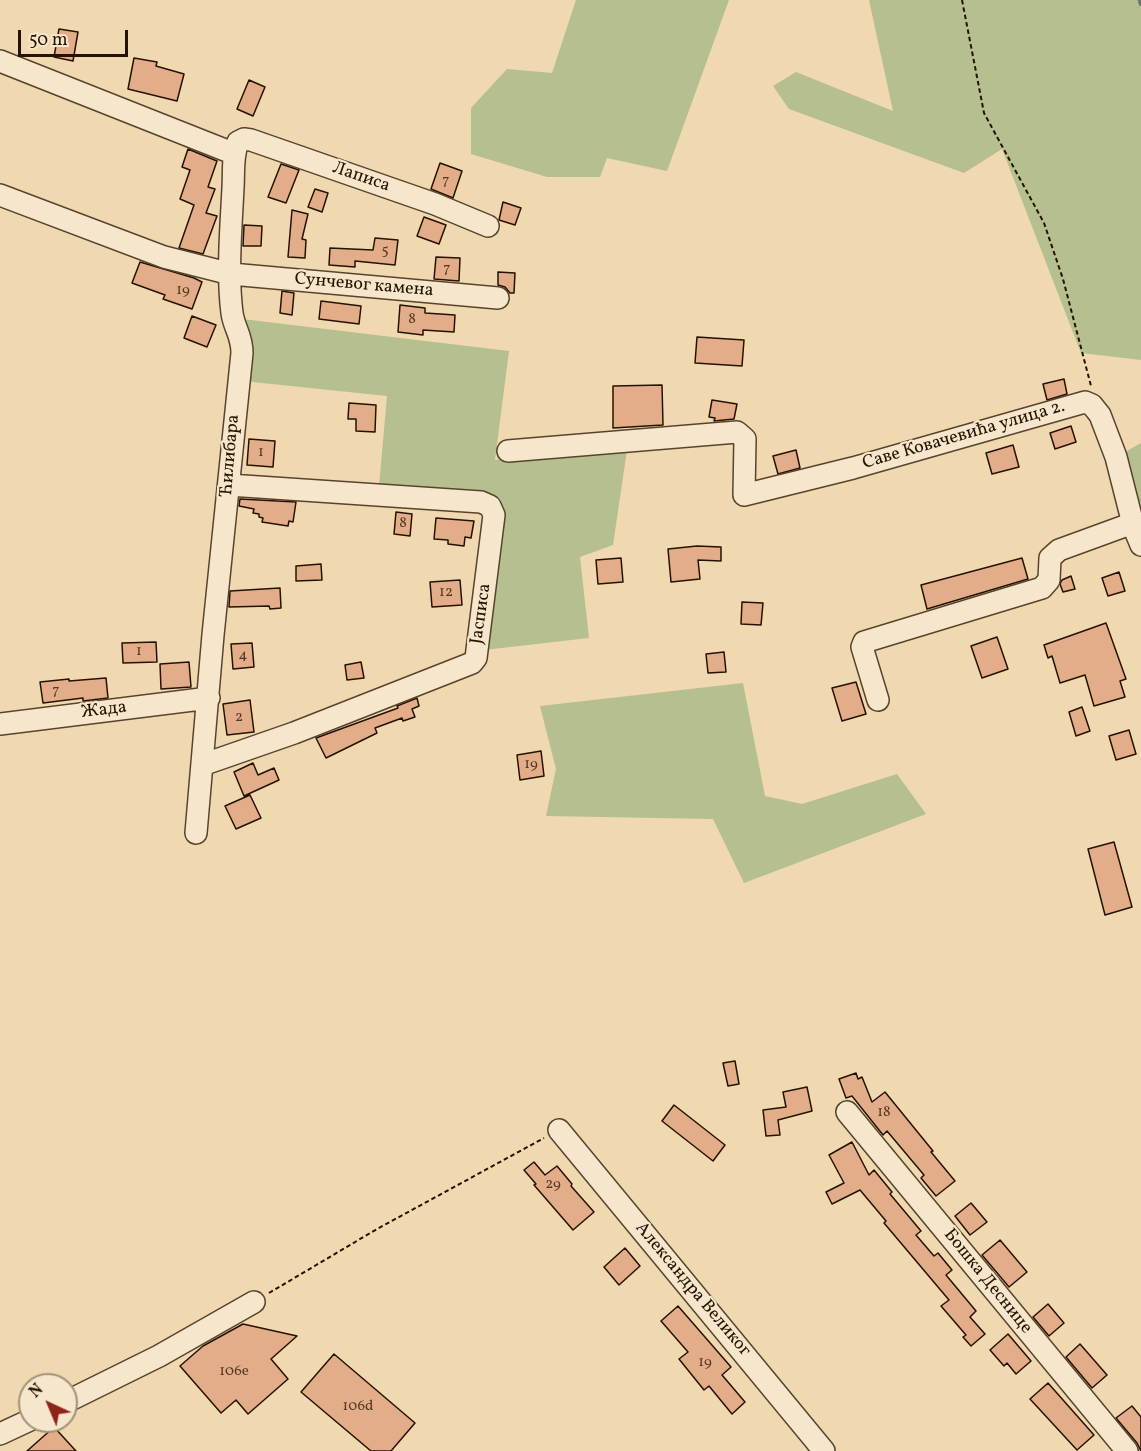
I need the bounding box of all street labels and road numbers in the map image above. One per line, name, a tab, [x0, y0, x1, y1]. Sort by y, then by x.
street label: Лаписа	[329, 158, 393, 198]
street label: Сунчевог камена	[294, 269, 434, 303]
street label: Саве Ковачевића улица 2.	[860, 397, 1068, 475]
street label: Ћилибара	[217, 414, 245, 498]
street label: Јасписа	[467, 582, 497, 646]
street label: Жада	[80, 698, 128, 724]
street label: Александра Великог	[630, 1218, 754, 1362]
street label: Бошка Деснице	[938, 1225, 1036, 1339]

